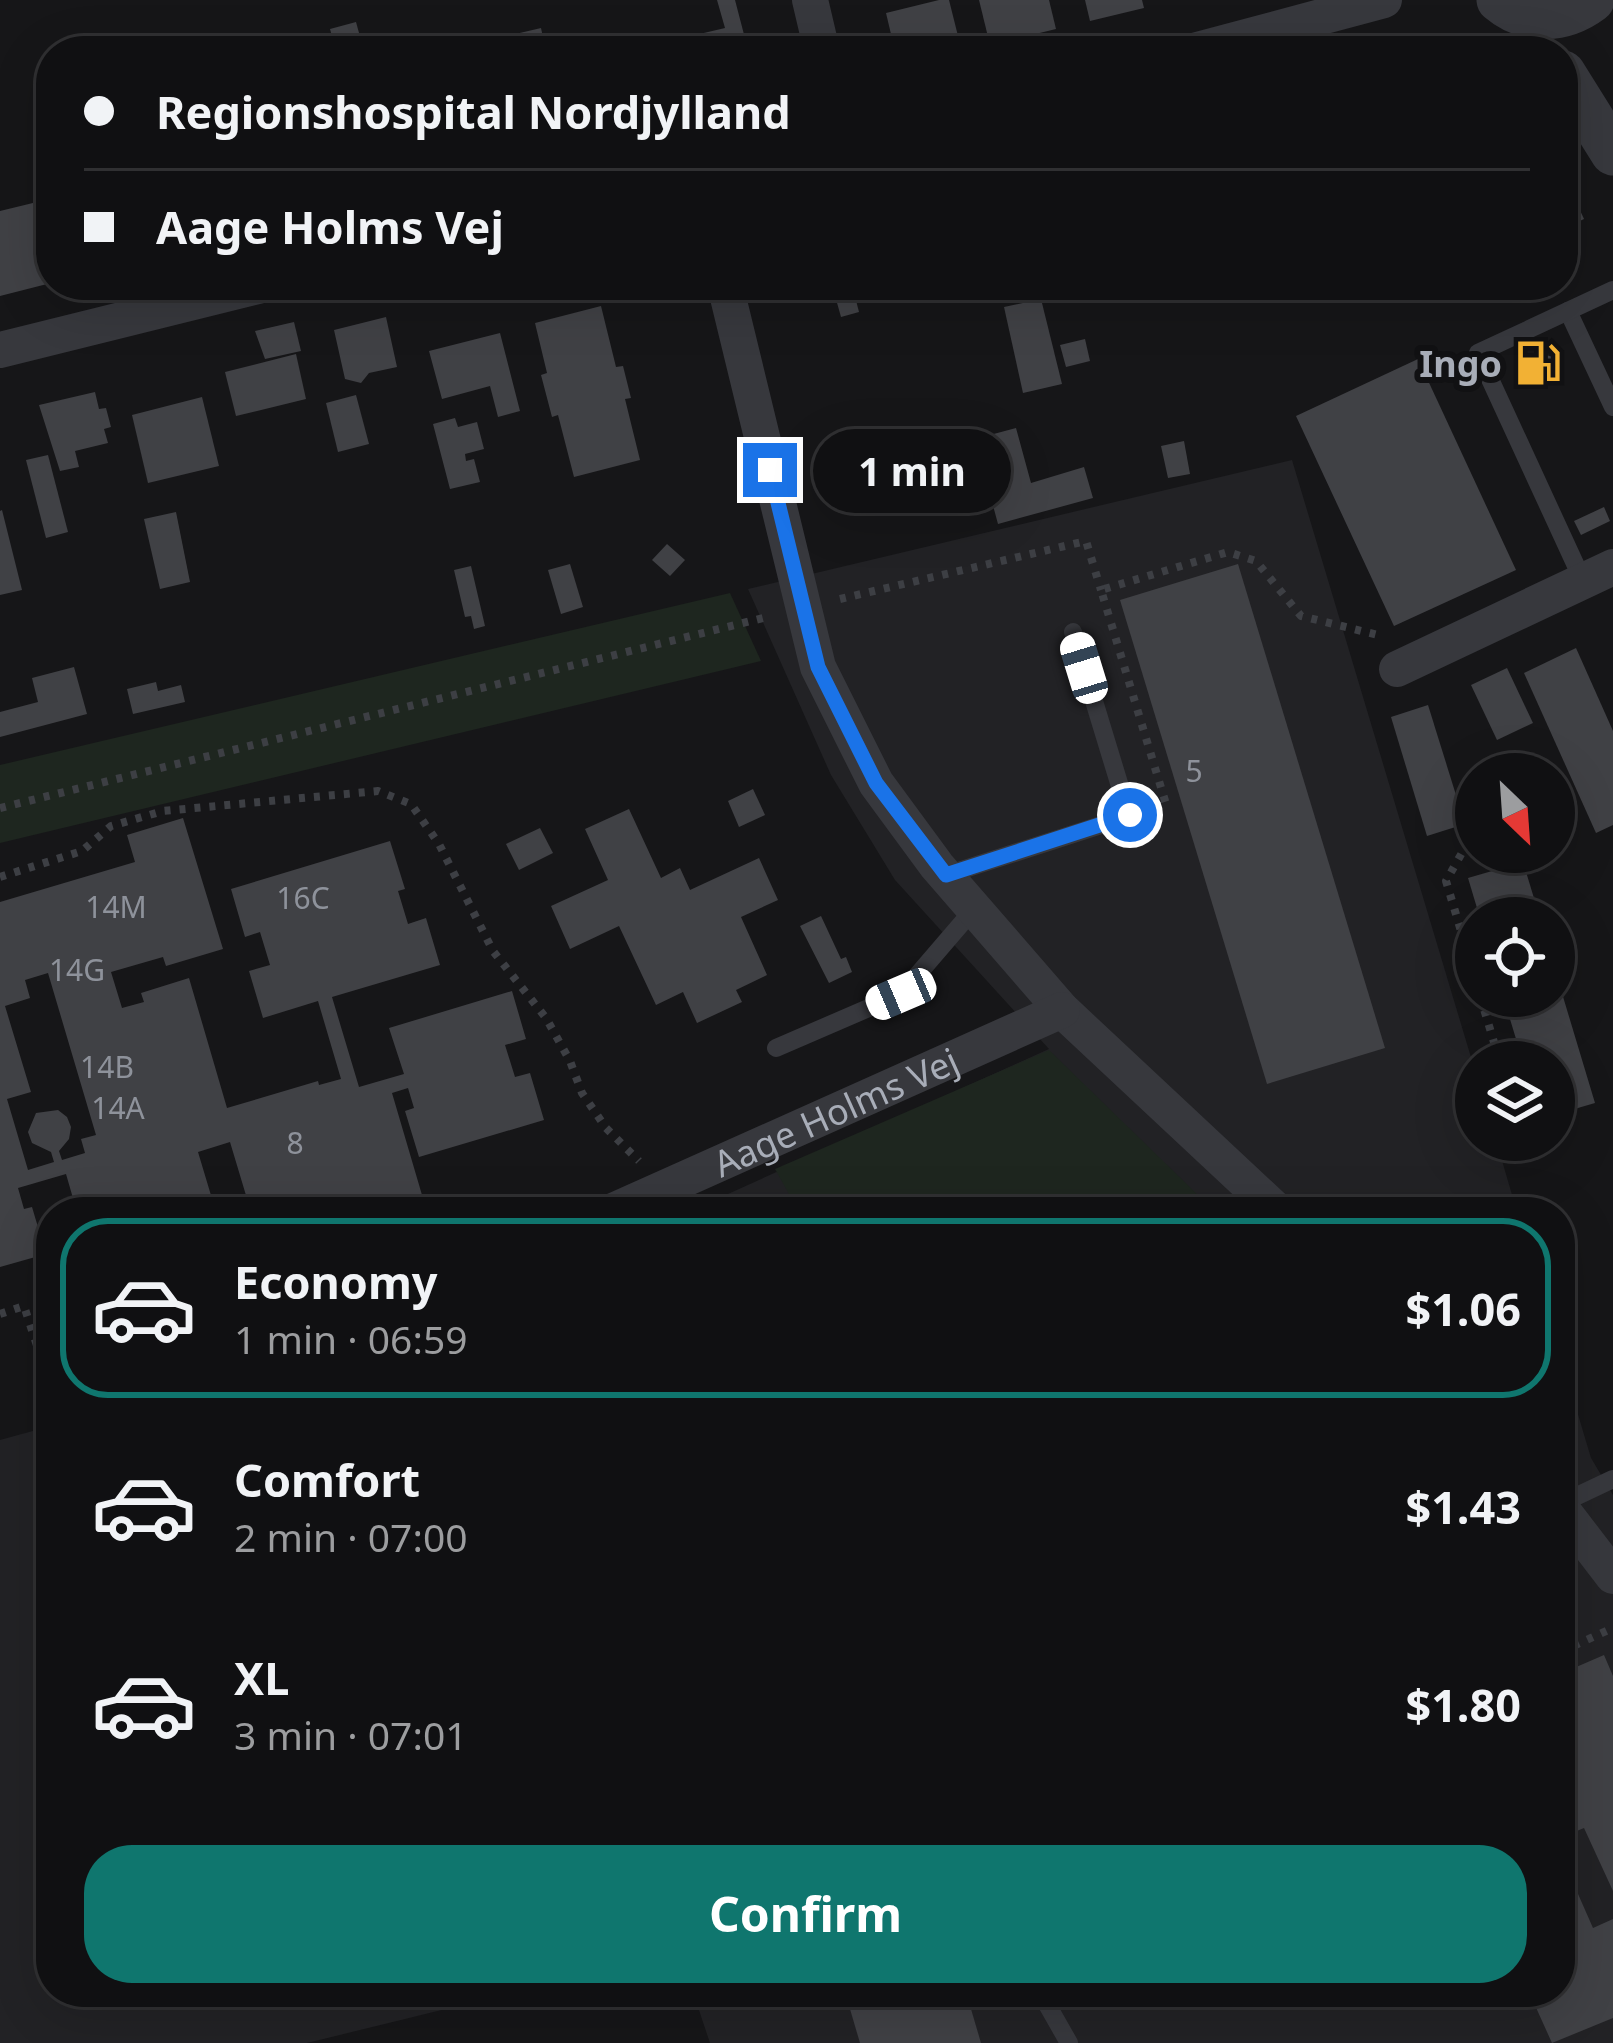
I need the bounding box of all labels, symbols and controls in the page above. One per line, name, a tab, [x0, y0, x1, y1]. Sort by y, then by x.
text: Regionshospital Nordjylland	[156, 81, 791, 142]
text: Aage Holms Vej	[156, 196, 504, 257]
fuel station icon: Ingo	[1513, 338, 1563, 388]
place label: Ingo	[1419, 339, 1502, 388]
callout: 1 min	[812, 428, 1010, 512]
route end	[743, 443, 797, 497]
text: 1 min	[858, 444, 966, 497]
car	[1056, 628, 1112, 708]
house number: 5	[1185, 750, 1203, 791]
north arrow	[1455, 753, 1575, 873]
map controls	[1455, 753, 1575, 1161]
route start	[1103, 788, 1157, 842]
house number: 16C	[276, 877, 330, 918]
house number: 14M	[85, 886, 147, 927]
button: locate	[1455, 897, 1575, 1017]
house number: 14G	[49, 949, 105, 990]
car	[861, 963, 941, 1025]
street label: Aage Holms Vej	[705, 1035, 966, 1188]
button: layers	[1455, 1041, 1575, 1161]
house number: 14B	[80, 1046, 134, 1087]
house number: 14A	[91, 1087, 146, 1128]
house number: 8	[286, 1122, 304, 1163]
text: Economy	[234, 1251, 438, 1312]
icon: car	[90, 1254, 198, 1362]
text: $1.06	[1405, 1278, 1521, 1339]
text: 1 min · 06:59	[234, 1312, 468, 1365]
text: Comfort	[234, 1449, 420, 1510]
icon: car	[90, 1452, 198, 1560]
text: $1.43	[1405, 1476, 1521, 1537]
text: 2 min · 07:00	[234, 1510, 468, 1563]
text: XL	[234, 1647, 289, 1708]
icon: car	[90, 1650, 198, 1758]
text: $1.80	[1405, 1674, 1521, 1735]
text: 3 min · 07:01	[234, 1708, 468, 1761]
button: Confirm	[84, 1845, 1527, 1983]

